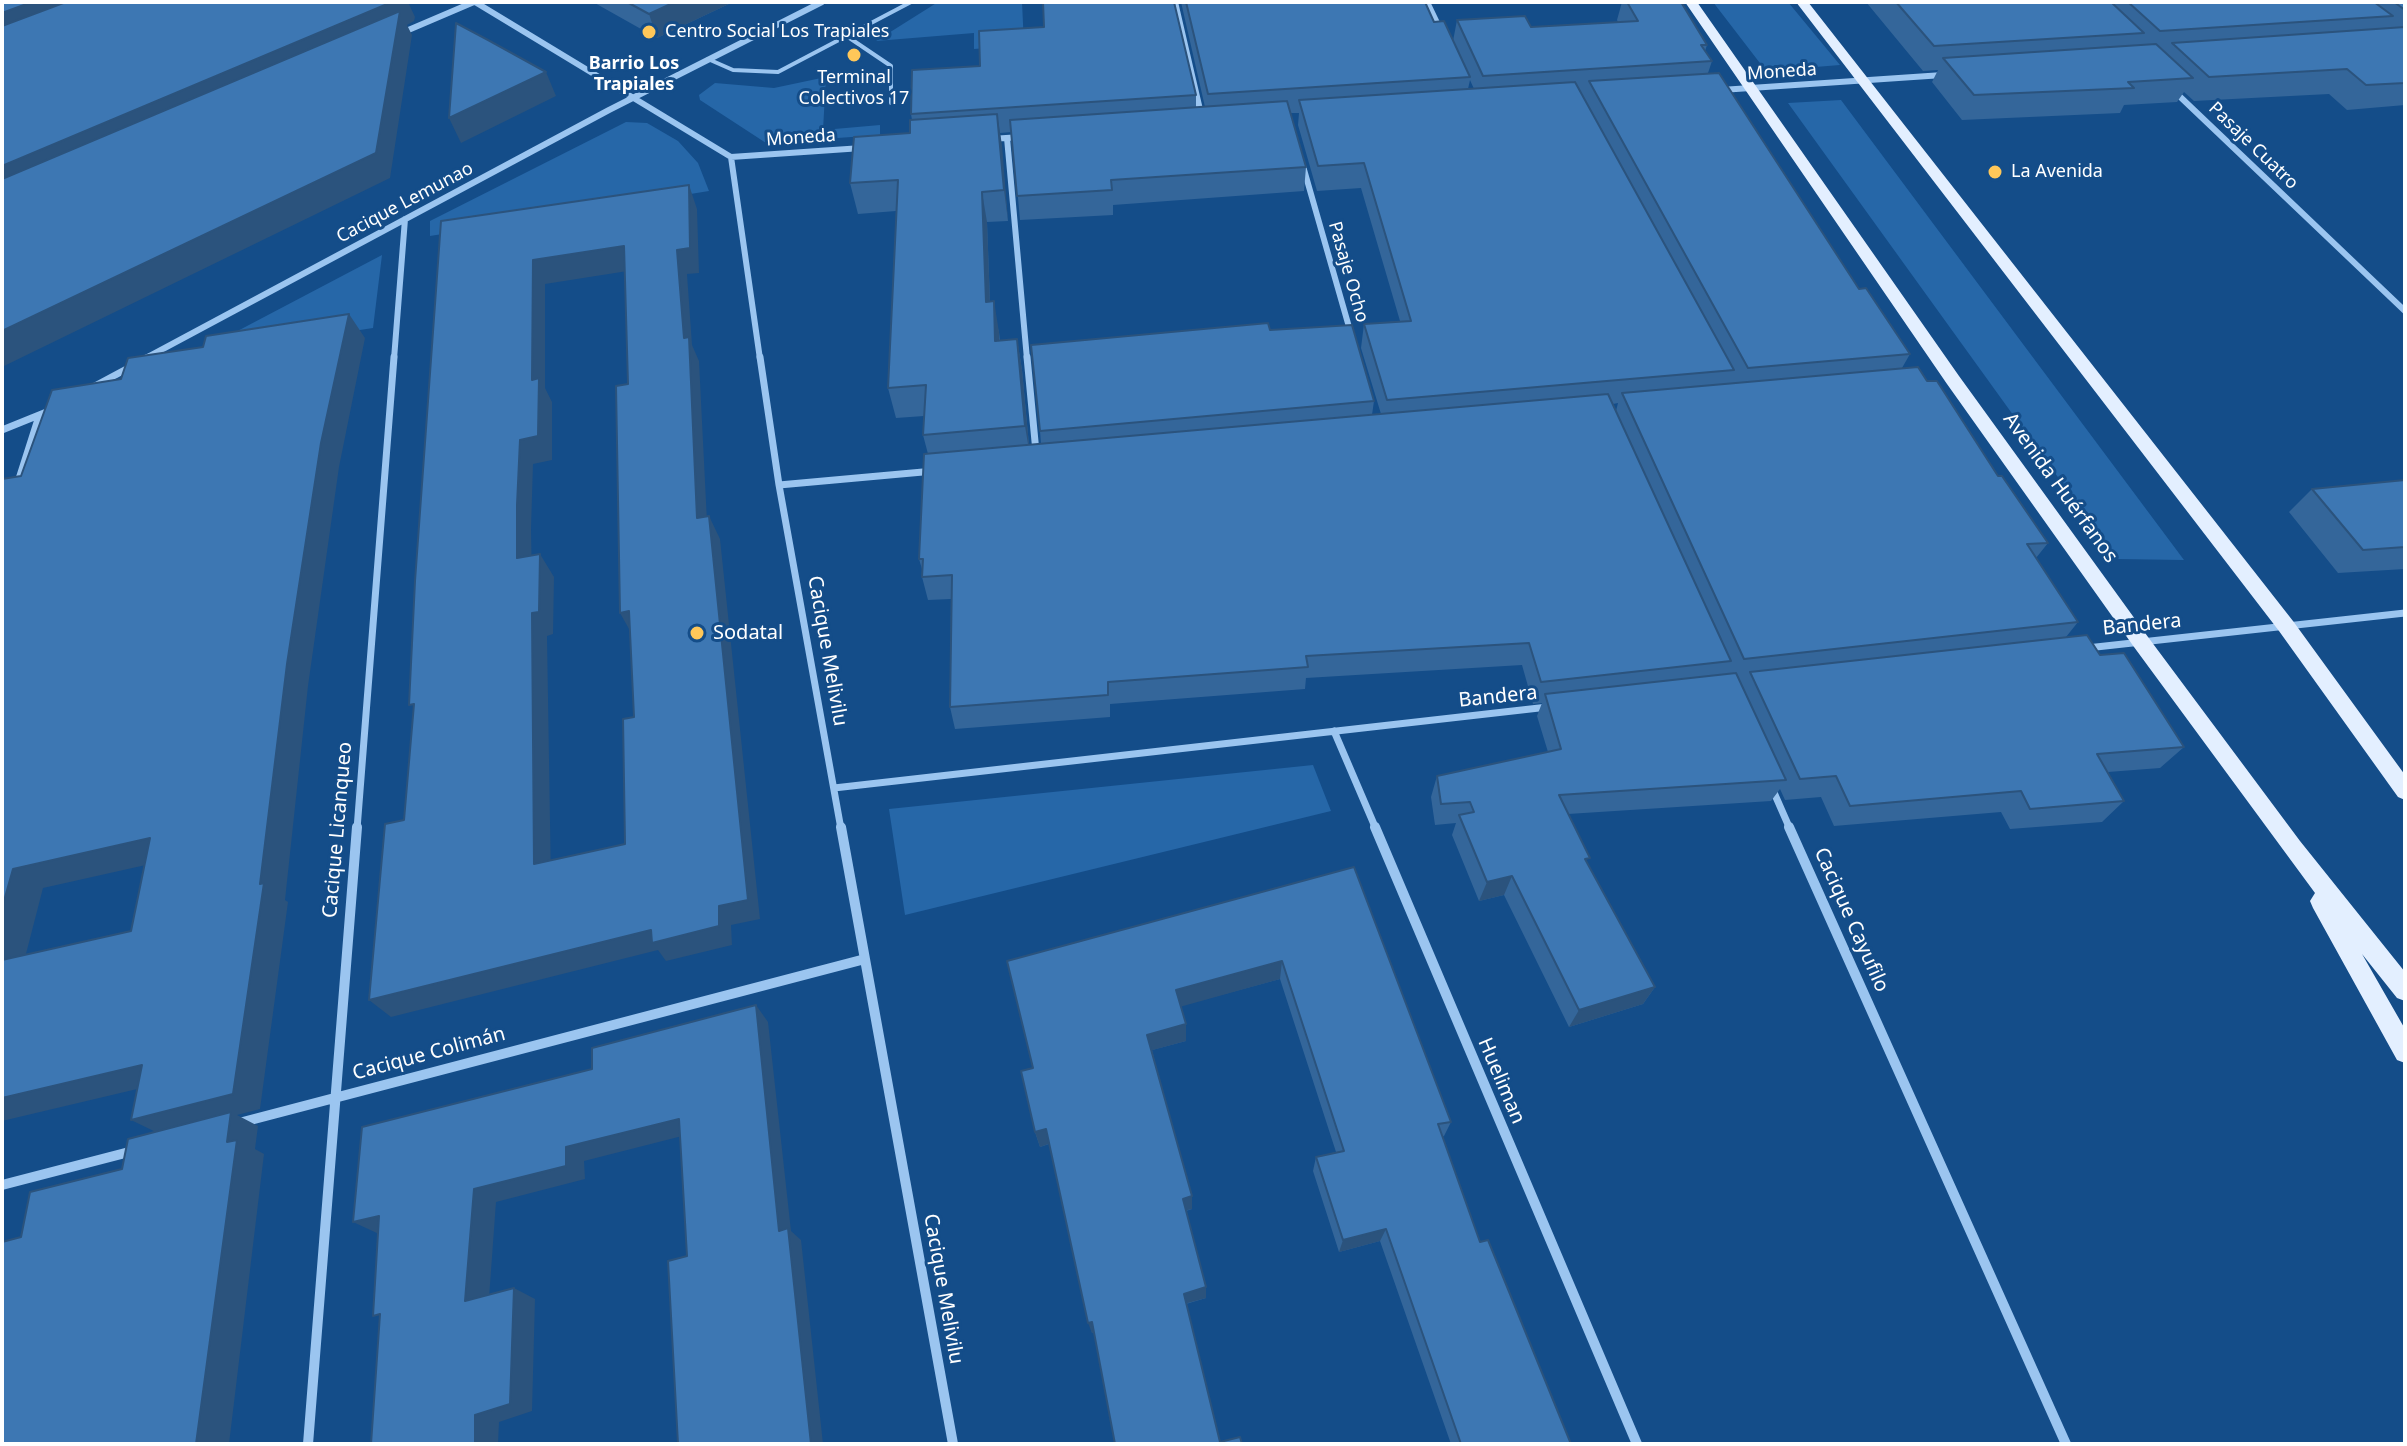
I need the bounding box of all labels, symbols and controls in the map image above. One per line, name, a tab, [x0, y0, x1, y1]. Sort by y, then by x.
place label: Centro Social Los Trapiales	[665, 21, 889, 43]
marker: Centro Social Los Trapiales	[640, 23, 658, 41]
marker: Terminal Colectivos 17	[845, 46, 863, 64]
district label: Barrio Los Trapiales	[589, 53, 679, 96]
street label: Moneda	[1747, 59, 1817, 85]
place label: Terminal Colectivos 17	[799, 67, 909, 110]
street label: Pasaje Cuatro	[2204, 98, 2302, 194]
street label: Moneda	[766, 125, 836, 151]
street label: Cacique Lemunao	[333, 158, 477, 248]
place label: La Avenida	[2011, 161, 2103, 183]
marker: La Avenida	[1986, 163, 2004, 181]
street label: Pasaje Ocho	[1323, 219, 1373, 325]
street label: Avenida Huérfanos	[1998, 408, 2122, 568]
street label: Cacique Melivilu	[802, 574, 852, 728]
street label: Bandera	[2101, 609, 2183, 641]
place label: Sodatal	[713, 621, 783, 645]
marker: Sodatal	[688, 624, 706, 642]
street label: Bandera	[1457, 681, 1539, 713]
street label: Cacique Licanqueo	[318, 741, 358, 919]
street label: Cacique Cayufilo	[1808, 844, 1894, 996]
street label: Cacique Colimán	[350, 1022, 508, 1086]
street label: Hueliman	[1472, 1034, 1530, 1128]
street label: Cacique Melivilu	[918, 1212, 968, 1366]

